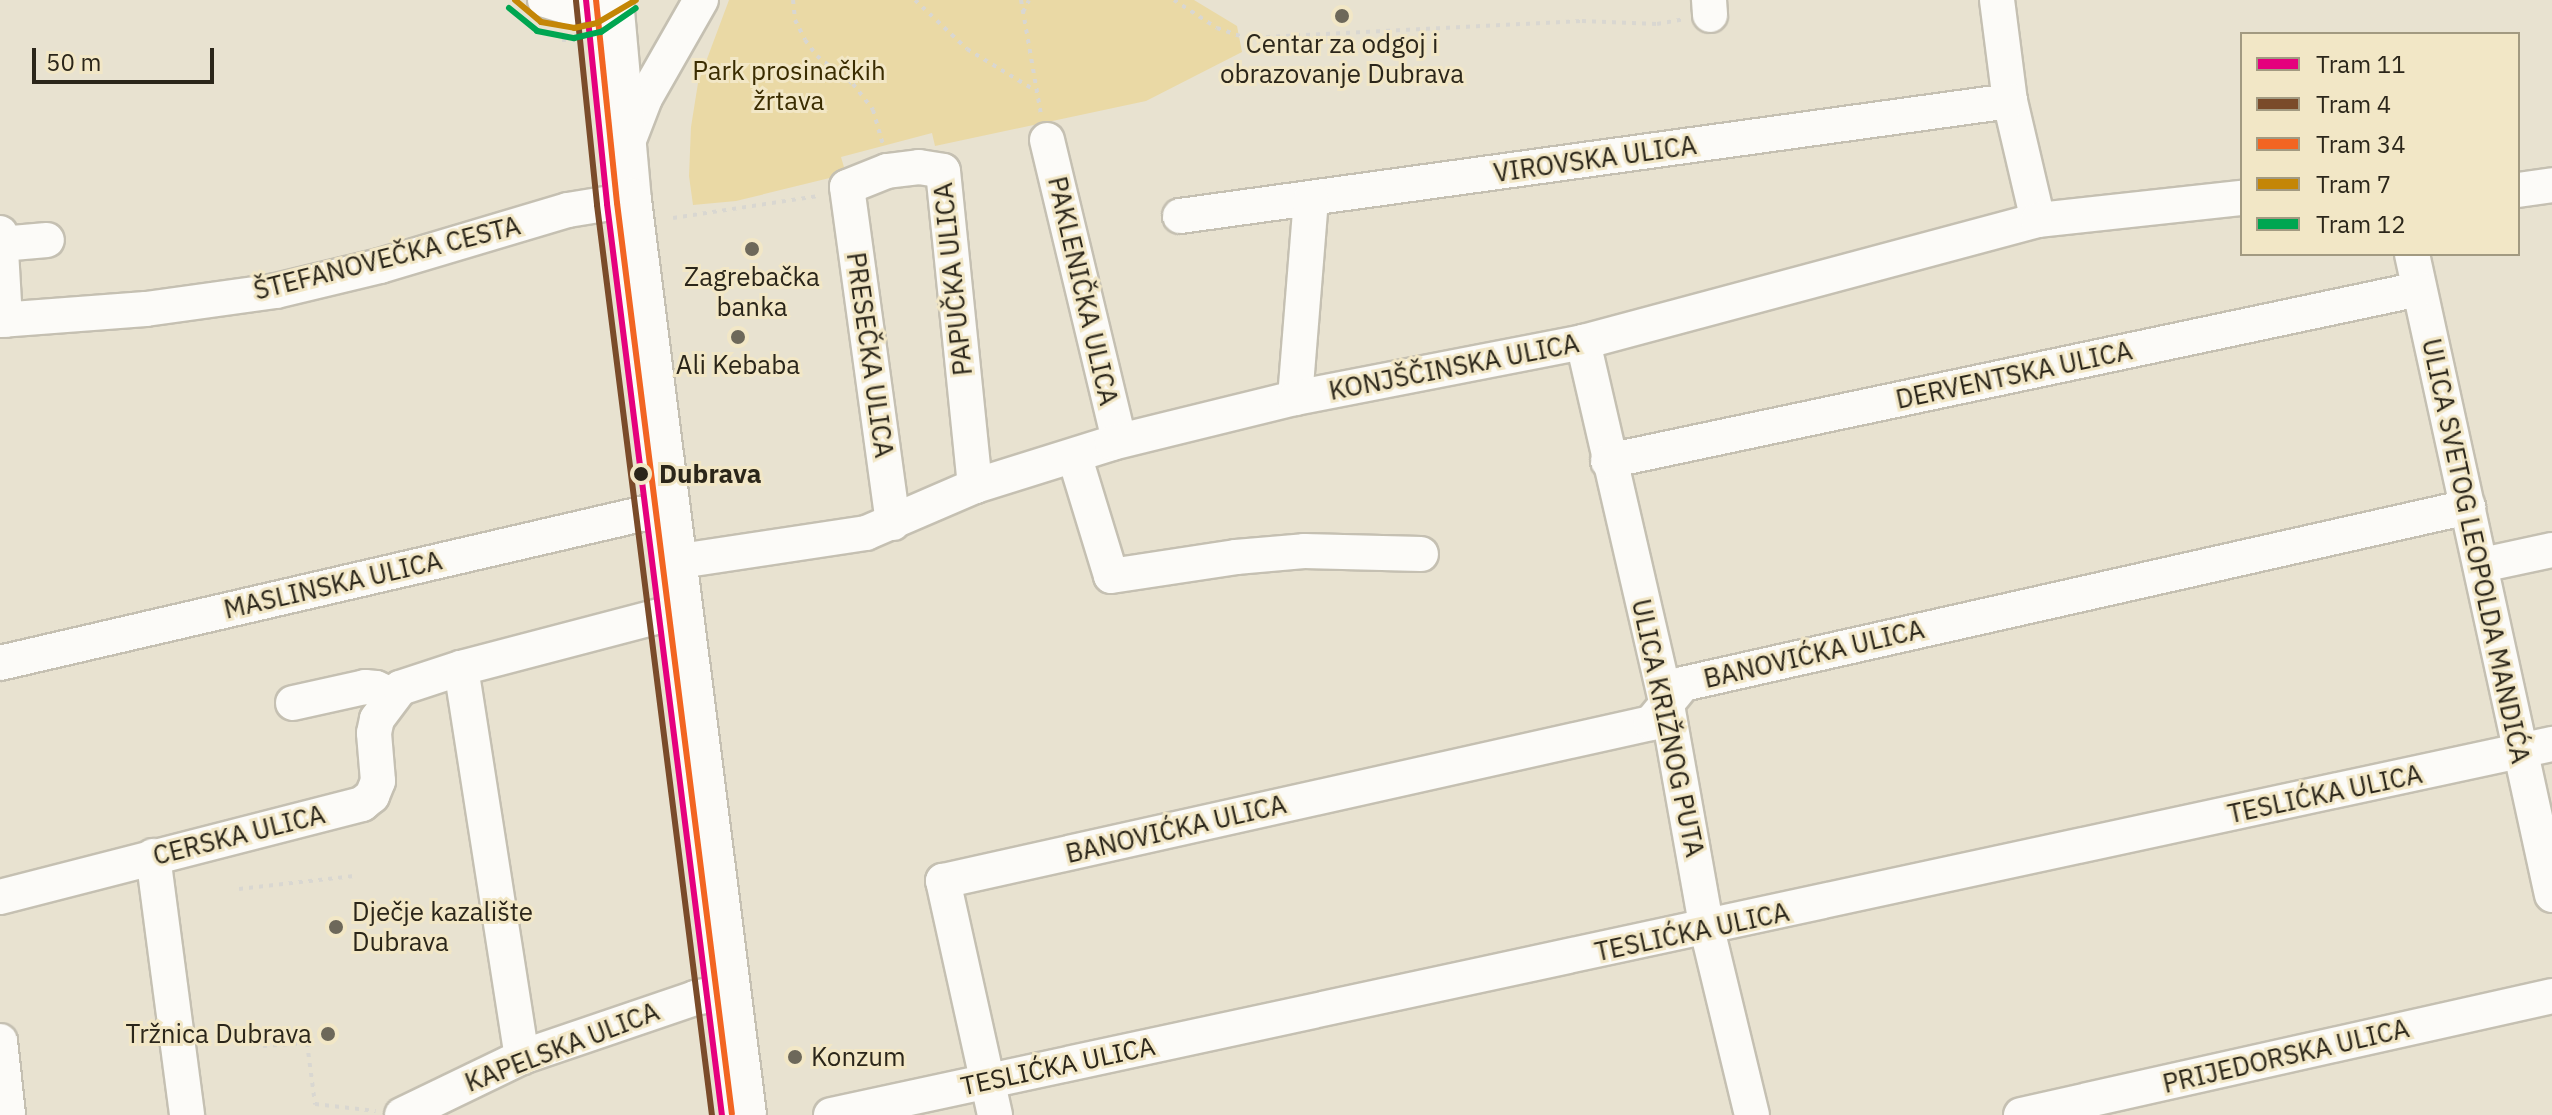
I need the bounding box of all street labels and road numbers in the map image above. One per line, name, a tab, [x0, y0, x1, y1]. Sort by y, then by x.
street label: VIROVSKA ULICA	[1492, 129, 1698, 189]
street label: PAKLENIČKA ULICA	[1041, 173, 1125, 409]
street label: PAPUČKA ULICA	[927, 181, 979, 377]
street label: ŠTEFANOVEČKA CESTA	[250, 210, 524, 306]
street label: PRESEČKA ULICA	[840, 250, 900, 460]
street label: KONJŠČINSKA ULICA	[1326, 327, 1582, 407]
street label: DERVENTSKA ULICA	[1893, 335, 2135, 415]
street label: ULICA SVETOG LEOPOLDA MANDIĆA	[2416, 336, 2536, 766]
street label: MASLINSKA ULICA	[221, 545, 445, 625]
street label: ULICA KRIŽNOG PUTA	[1625, 596, 1711, 860]
street label: BANOVIĆKA ULICA	[1701, 613, 1927, 695]
street label: TESLIĆKA ULICA	[2225, 758, 2425, 830]
street label: BANOVIĆKA ULICA	[1063, 788, 1289, 870]
street label: CERSKA ULICA	[150, 799, 328, 871]
street label: TESLIĆKA ULICA	[1592, 896, 1792, 968]
street label: KAPELSKA ULICA	[461, 996, 663, 1098]
street label: PRIJEDORSKA ULICA	[2160, 1012, 2412, 1100]
street label: TESLIĆKA ULICA	[958, 1030, 1158, 1102]

